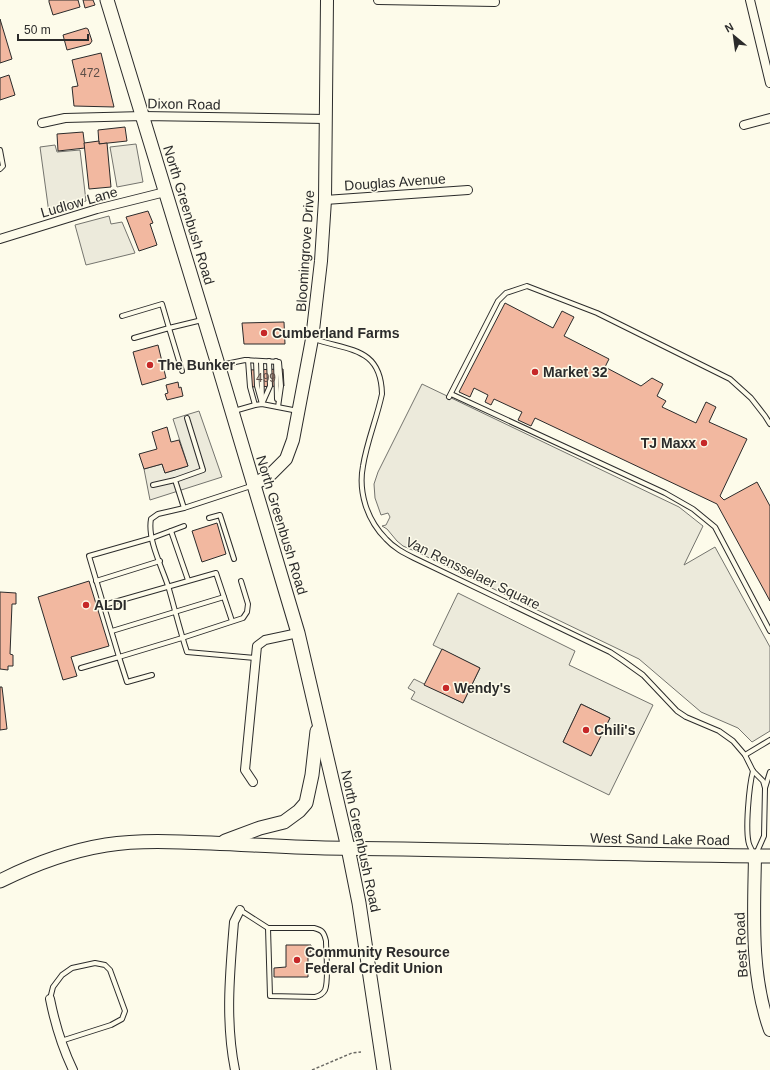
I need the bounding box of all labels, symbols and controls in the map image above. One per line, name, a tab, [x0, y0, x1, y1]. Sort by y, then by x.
scale bar	[18, 16, 88, 42]
north arrow	[714, 16, 754, 56]
text: N	[723, 20, 736, 34]
text: 50 m	[24, 23, 51, 37]
house number: 472	[80, 66, 100, 80]
street label: Dixon Road	[147, 95, 221, 113]
street label: North Greenbush Road	[160, 143, 218, 287]
street label: Douglas Avenue	[344, 170, 447, 194]
street label: Ludlow Lane	[39, 183, 120, 221]
street label: Bloomingrove Drive	[293, 189, 317, 312]
place label: Cumberland Farms	[272, 325, 400, 341]
marker: Cumberland Farms	[259, 328, 269, 338]
place label: The Bunker	[158, 357, 236, 373]
marker: The Bunker	[145, 360, 155, 370]
place label: Market 32	[543, 364, 608, 380]
marker: Market 32	[530, 367, 540, 377]
house number: 499	[256, 371, 276, 385]
place label: TJ Maxx	[641, 435, 696, 451]
marker: TJ Maxx	[699, 438, 709, 448]
street label: North Greenbush Road	[253, 453, 311, 597]
street label: Van Rensselaer Square	[403, 533, 543, 613]
place label: ALDI	[94, 597, 127, 613]
marker: ALDI	[81, 600, 91, 610]
place label: Wendy's	[454, 680, 511, 696]
marker: Wendy's	[441, 683, 451, 693]
place label: Chili's	[594, 722, 636, 738]
marker: Chili's	[581, 725, 591, 735]
street label: North Greenbush Road	[338, 769, 384, 913]
street label: West Sand Lake Road	[590, 830, 730, 848]
street label: Best Road	[731, 912, 751, 978]
place label: Community Resource Federal Credit Union	[305, 944, 450, 976]
marker: Community Resource Federal Credit Union	[292, 955, 302, 965]

